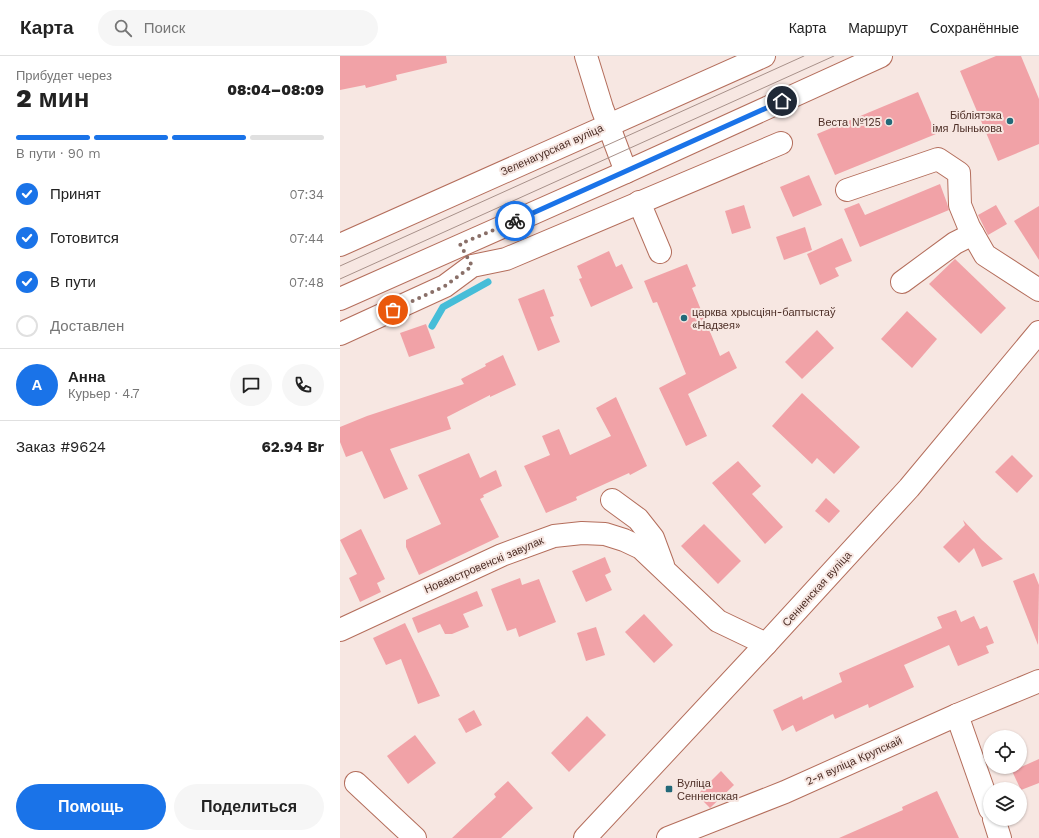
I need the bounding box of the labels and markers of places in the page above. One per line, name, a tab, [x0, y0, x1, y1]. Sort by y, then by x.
pin	[765, 84, 799, 118]
place label: Бібліятэка імя Лынькова	[932, 109, 1003, 135]
place label: Веста №125	[818, 116, 881, 129]
marker: Бібліятэка імя Лынькова	[1005, 116, 1015, 126]
marker: Веста №125	[884, 117, 894, 127]
pin	[376, 293, 410, 327]
place label: царква хрысціян-баптыстаў «Надзея»	[692, 306, 836, 332]
marker: царква хрысціян-баптыстаў «Надзея»	[679, 313, 689, 323]
place label: Вуліца Сенненская	[677, 777, 738, 803]
marker: Вуліца Сенненская	[664, 784, 674, 794]

